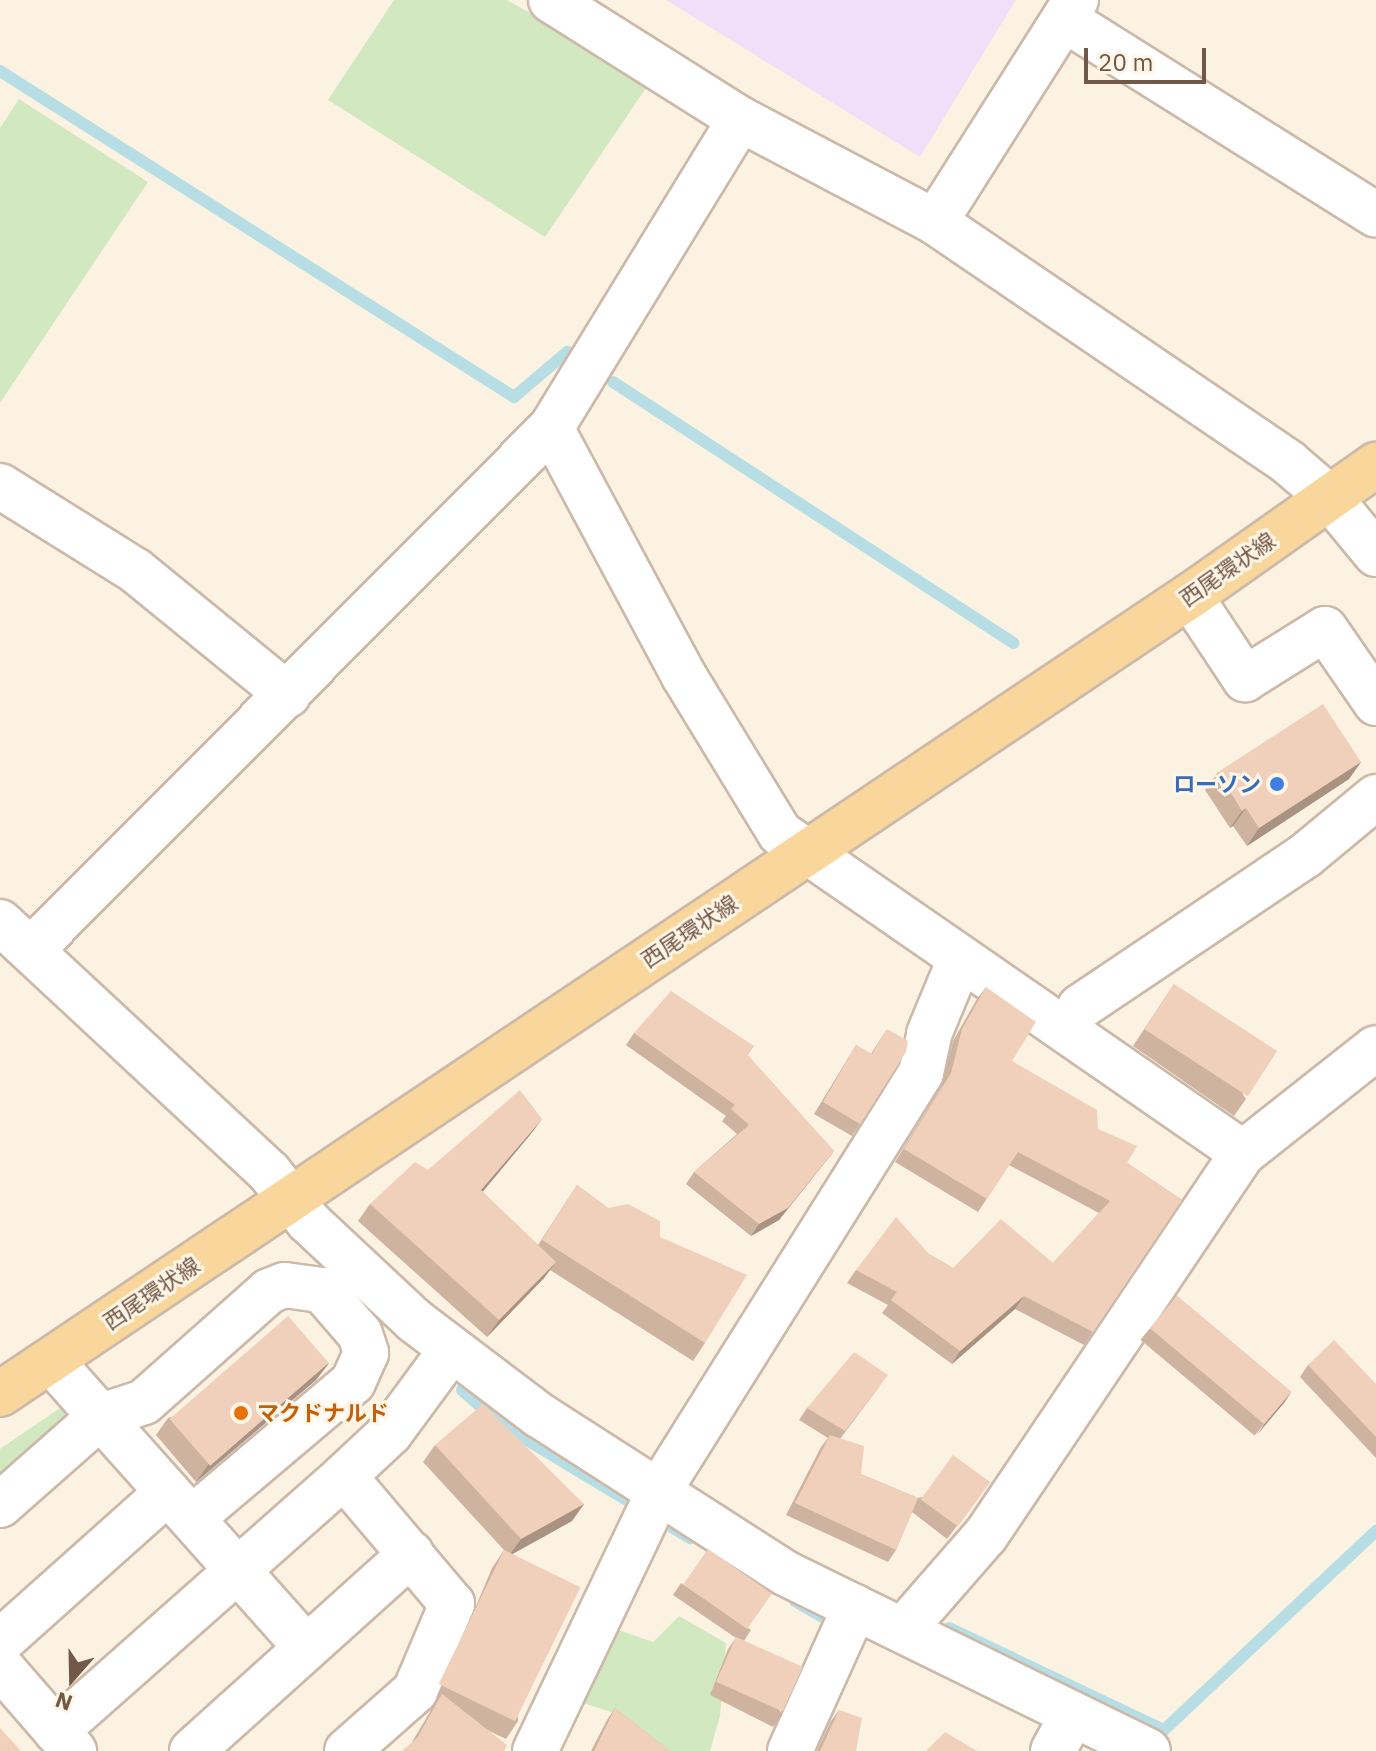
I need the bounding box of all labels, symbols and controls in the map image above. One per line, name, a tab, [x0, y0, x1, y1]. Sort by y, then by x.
scale bar	[1088, 32, 1210, 82]
text: 20 m	[1098, 46, 1153, 78]
street label: 西尾環状線	[1174, 527, 1280, 611]
place label: ローソン	[1173, 771, 1261, 797]
marker: ローソン	[1268, 775, 1286, 793]
street label: 西尾環状線	[636, 889, 742, 973]
street label: 西尾環状線	[98, 1251, 204, 1335]
place label: マクドナルド	[257, 1400, 389, 1426]
marker: マクドナルド	[232, 1404, 250, 1422]
north arrow	[32, 1639, 112, 1719]
text: N	[51, 1686, 76, 1718]

